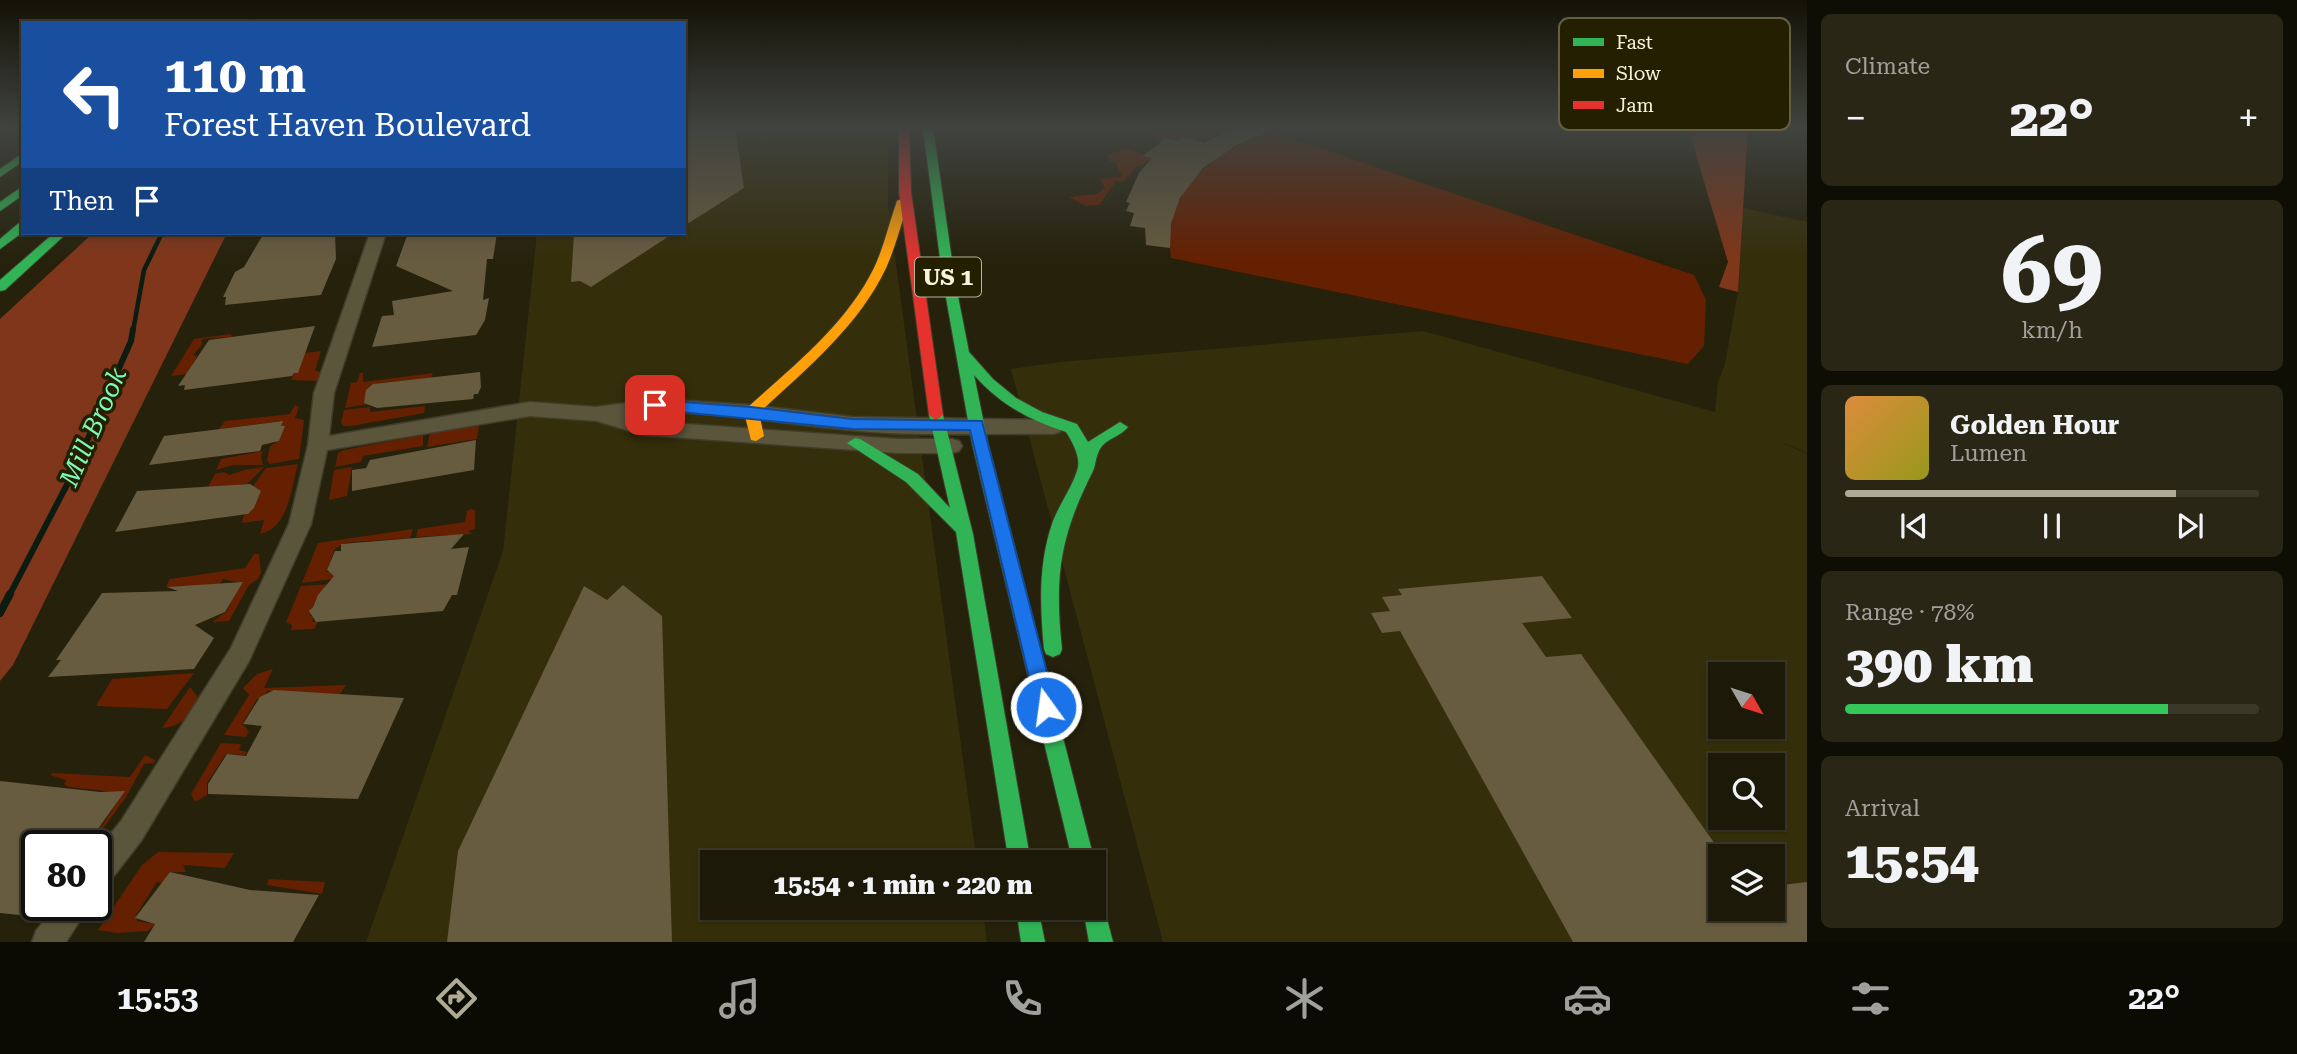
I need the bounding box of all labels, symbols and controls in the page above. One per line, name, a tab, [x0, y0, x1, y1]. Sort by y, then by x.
legend	[1559, 18, 1790, 130]
text: Fast	[1616, 31, 1653, 54]
text: 110 m	[164, 47, 306, 104]
icon: left	[49, 49, 140, 140]
text: Climate	[1845, 53, 1930, 80]
text: Slow	[1616, 62, 1661, 85]
text: 22°	[2010, 88, 2094, 149]
text: Jam	[1616, 94, 1654, 117]
text: −	[1845, 96, 1866, 140]
text: +	[2238, 96, 2259, 140]
text: Forest Haven Boulevard	[164, 106, 531, 144]
icon: arrive	[128, 182, 166, 220]
text: Then	[49, 186, 114, 216]
text: 69	[2001, 218, 2103, 324]
road number: US 1	[915, 258, 981, 296]
text: km/h	[2021, 317, 2083, 344]
water label: Mill Brook	[53, 362, 133, 492]
pin	[625, 375, 685, 435]
icon: arrive	[636, 386, 674, 424]
text: Golden Hour	[1950, 410, 2119, 440]
text: Lumen	[1950, 440, 2027, 467]
icon: previous	[1895, 507, 1933, 545]
icon: pause	[2033, 507, 2071, 545]
icon: next	[2171, 507, 2209, 545]
text: Range · 78%	[1845, 599, 1974, 626]
text: 390 km	[1845, 634, 2033, 695]
north arrow	[1708, 662, 1785, 738]
map controls	[1708, 662, 1785, 921]
position arrow	[1009, 670, 1083, 744]
button: search	[1708, 753, 1785, 830]
text: Arrival	[1845, 795, 1920, 822]
speed limit sign: 80	[21, 830, 112, 921]
text: 15:54	[1845, 830, 1979, 891]
button: layers	[1708, 844, 1785, 921]
text: 15:54 · 1 min · 220 m	[773, 870, 1033, 900]
icon: directions	[432, 974, 481, 1023]
icon: music	[715, 974, 764, 1023]
icon: phone	[998, 974, 1047, 1023]
icon: climate	[1280, 974, 1329, 1023]
icon: car	[1563, 974, 1612, 1023]
icon: filters	[1846, 974, 1895, 1023]
text: 15:53	[117, 979, 199, 1017]
text: 22°	[2128, 979, 2180, 1017]

